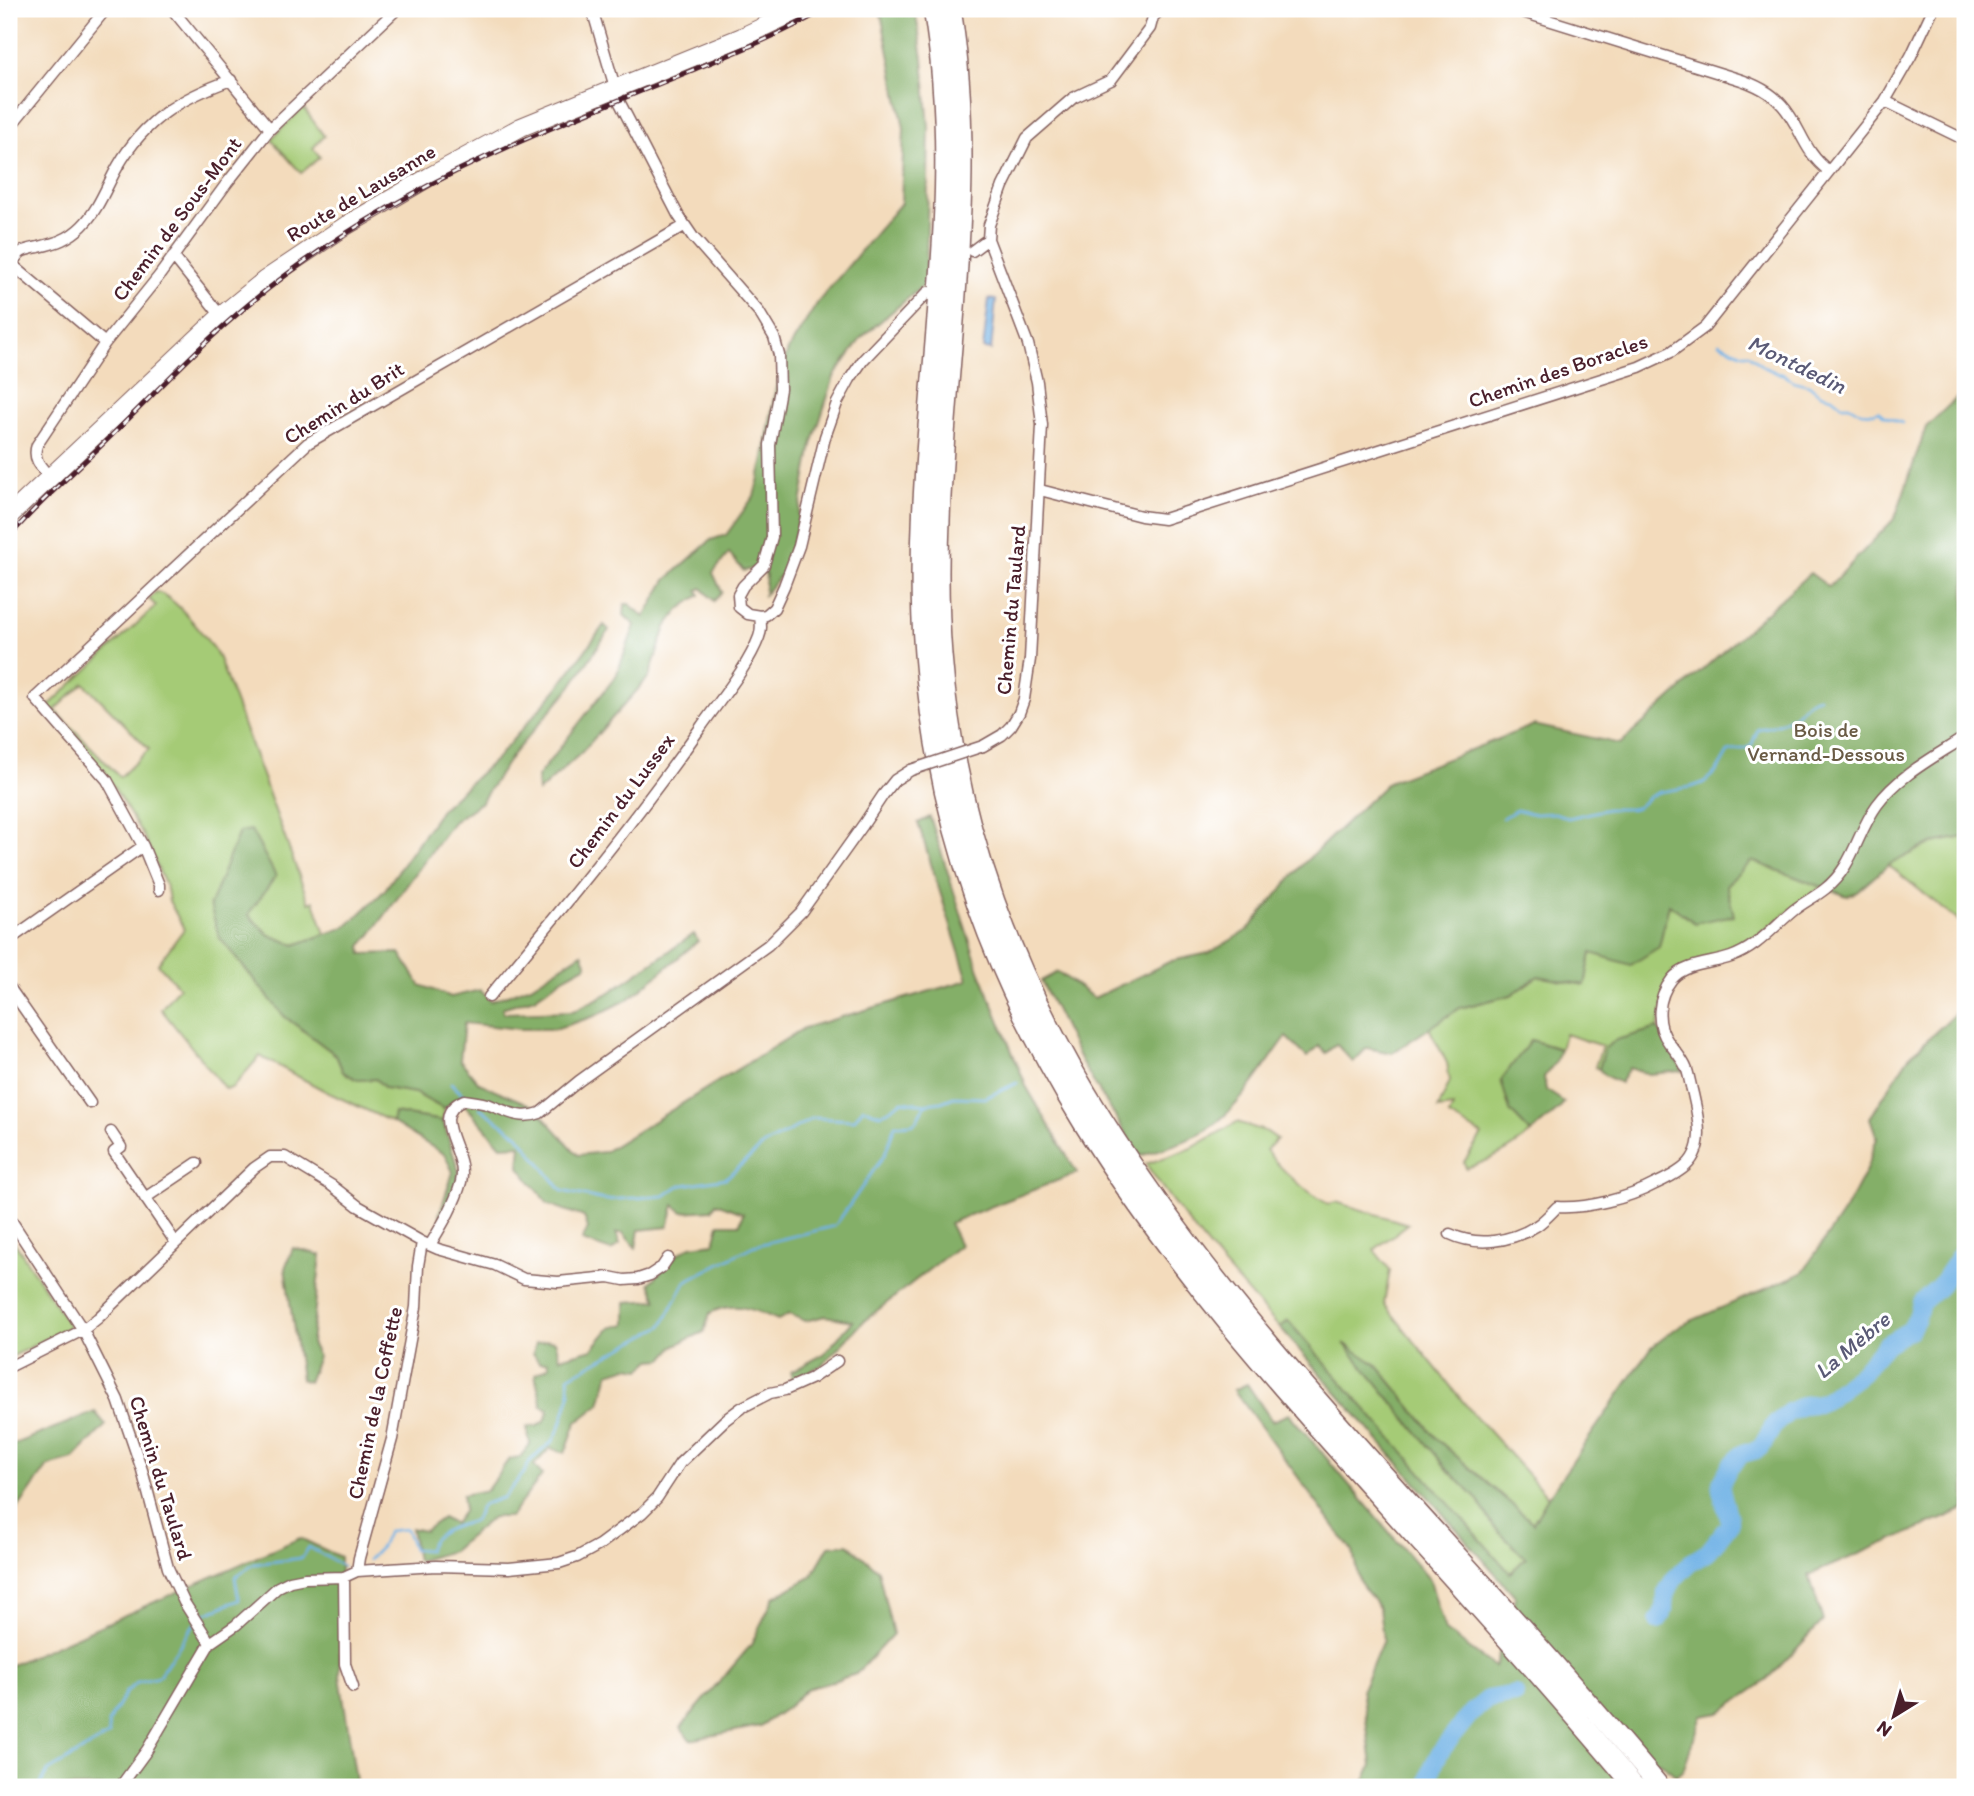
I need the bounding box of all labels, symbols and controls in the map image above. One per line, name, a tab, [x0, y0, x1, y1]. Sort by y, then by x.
street label: Chemin de Sous-Mont	[107, 131, 247, 306]
street label: Route de Lausanne	[282, 138, 440, 247]
street label: Chemin des Boracles	[1465, 328, 1651, 413]
water label: Montdedin	[1743, 328, 1851, 400]
street label: Chemin du Brit	[279, 356, 408, 449]
street label: Chemin du Taulard	[991, 523, 1030, 696]
park label: Bois de Vernand-Dessous	[1747, 717, 1905, 766]
street label: Chemin du Lussex	[562, 728, 680, 873]
street label: Chemin de la Coffette	[342, 1304, 407, 1502]
water label: La Mèbre	[1809, 1305, 1896, 1385]
street label: Chemin du Taulard	[125, 1393, 198, 1563]
north arrow	[1858, 1680, 1928, 1750]
text: N	[1872, 1716, 1896, 1742]

